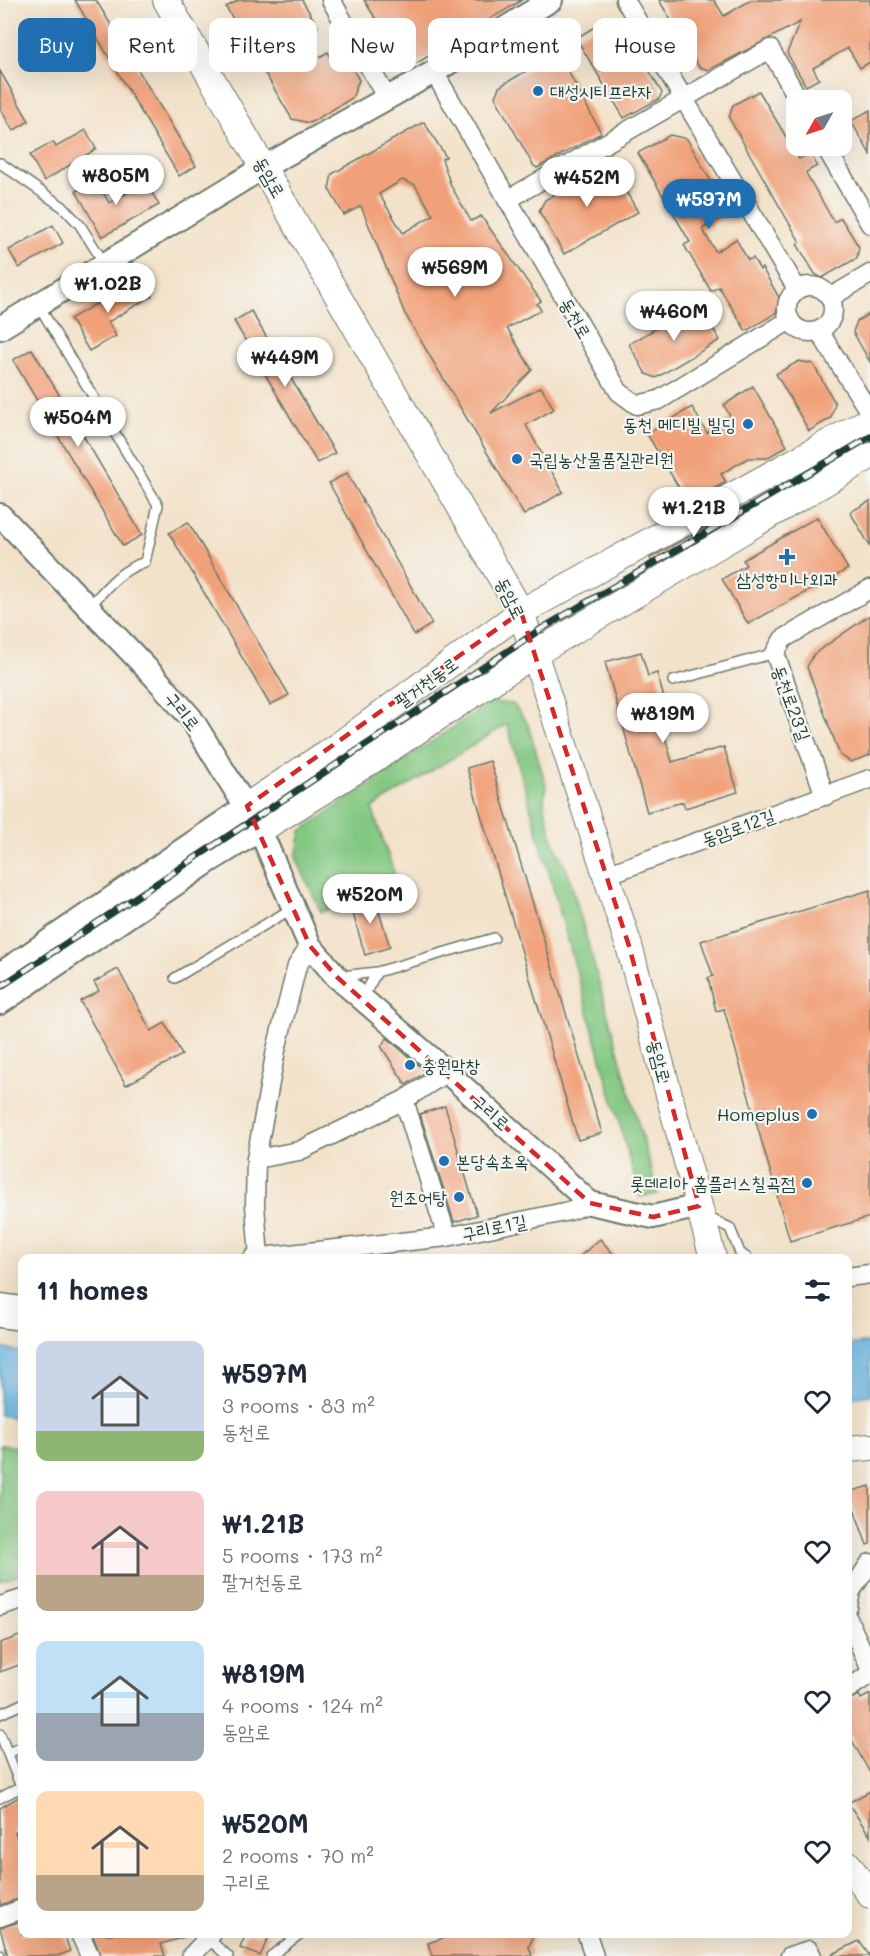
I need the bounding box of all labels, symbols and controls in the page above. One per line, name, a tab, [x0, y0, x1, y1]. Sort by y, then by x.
chip: Buy	[18, 18, 96, 72]
chip: Rent	[108, 18, 197, 72]
chip: Filters	[209, 18, 317, 72]
chip: New	[329, 18, 416, 72]
chip: Apartment	[428, 18, 581, 72]
chip: House	[593, 18, 697, 72]
place label: 대성시티프라자	[550, 79, 652, 103]
marker: 대성시티프라자	[531, 84, 545, 98]
north arrow	[786, 90, 852, 156]
map controls	[786, 90, 852, 156]
street label: 동암로	[249, 152, 291, 202]
pin: ₩805M	[74, 155, 158, 206]
pin: ₩452M	[545, 157, 629, 208]
text: ₩805M	[82, 161, 150, 187]
text: ₩452M	[554, 163, 620, 189]
pin: ₩597M	[667, 179, 751, 230]
text: ₩597M	[676, 185, 742, 211]
pin: ₩569M	[413, 247, 497, 298]
text: ₩569M	[422, 253, 488, 279]
pin: ₩1.02B	[59, 263, 157, 314]
text: ₩1.02B	[74, 269, 142, 295]
pin: ₩460M	[632, 291, 716, 342]
street label: 동천로	[555, 293, 597, 343]
text: ₩460M	[640, 297, 708, 323]
pin: ₩449M	[243, 337, 327, 388]
text: ₩449M	[251, 343, 319, 369]
pin: ₩504M	[36, 397, 120, 448]
text: ₩504M	[44, 403, 112, 429]
place label: 동천 메디빌 빌딩	[623, 412, 736, 436]
marker: 동천 메디빌 빌딩	[741, 417, 755, 431]
place label: 국립농산물품질관리원	[529, 447, 674, 471]
marker: 국립농산물품질관리원	[510, 452, 524, 466]
pin: ₩1.21B	[645, 487, 743, 538]
text: ₩1.21B	[662, 493, 726, 519]
marker: 삼성항미나외과	[778, 548, 796, 566]
place label: 삼성항미나외과	[736, 567, 838, 591]
street label: 동암로	[490, 573, 532, 623]
street label: 팔거천동로	[390, 651, 462, 713]
street label: 동천로23길	[767, 662, 817, 744]
street label: 구리로	[160, 686, 206, 736]
pin: ₩819M	[621, 693, 705, 744]
text: ₩819M	[631, 699, 695, 725]
street label: 동암로12길	[698, 803, 778, 851]
pin: ₩520M	[328, 874, 412, 925]
text: ₩520M	[337, 880, 403, 906]
street label: 동암로	[643, 1037, 677, 1085]
place label: 충원막창	[422, 1053, 480, 1077]
marker: 충원막창	[403, 1058, 417, 1072]
street label: 구리로	[467, 1089, 515, 1135]
place label: Homeplus	[717, 1102, 800, 1126]
marker: Homeplus	[805, 1107, 819, 1121]
place label: 본당속초옥	[456, 1149, 528, 1173]
marker: 본당속초옥	[437, 1154, 451, 1168]
place label: 롯데리아 홈플러스칠곡점	[630, 1171, 796, 1195]
marker: 롯데리아 홈플러스칠곡점	[800, 1176, 814, 1190]
place label: 원조어탕	[389, 1185, 448, 1209]
marker: 원조어탕	[452, 1190, 466, 1204]
street label: 구리로1길	[459, 1208, 529, 1246]
text: 11 homes	[36, 1273, 149, 1307]
icon: filters	[801, 1274, 834, 1307]
text: ₩597M	[222, 1356, 308, 1390]
icon: home	[84, 1365, 156, 1437]
icon: heart	[801, 1385, 834, 1418]
text: 3 rooms · 83 m²	[222, 1392, 375, 1418]
text: 동천로	[222, 1418, 270, 1444]
text: ₩1.21B	[222, 1506, 304, 1540]
icon: home	[84, 1515, 156, 1587]
icon: heart	[801, 1535, 834, 1568]
text: 5 rooms · 173 m²	[222, 1542, 383, 1568]
text: 팔거천동로	[222, 1568, 302, 1594]
text: ₩819M	[222, 1656, 306, 1690]
icon: home	[84, 1665, 156, 1737]
icon: heart	[801, 1685, 834, 1718]
text: 4 rooms · 124 m²	[222, 1692, 383, 1718]
text: 동암로	[222, 1718, 270, 1744]
text: ₩520M	[222, 1806, 309, 1840]
icon: home	[84, 1815, 156, 1887]
icon: heart	[801, 1835, 834, 1868]
text: 2 rooms · 70 m²	[222, 1842, 374, 1868]
text: 구리로	[222, 1868, 270, 1894]

